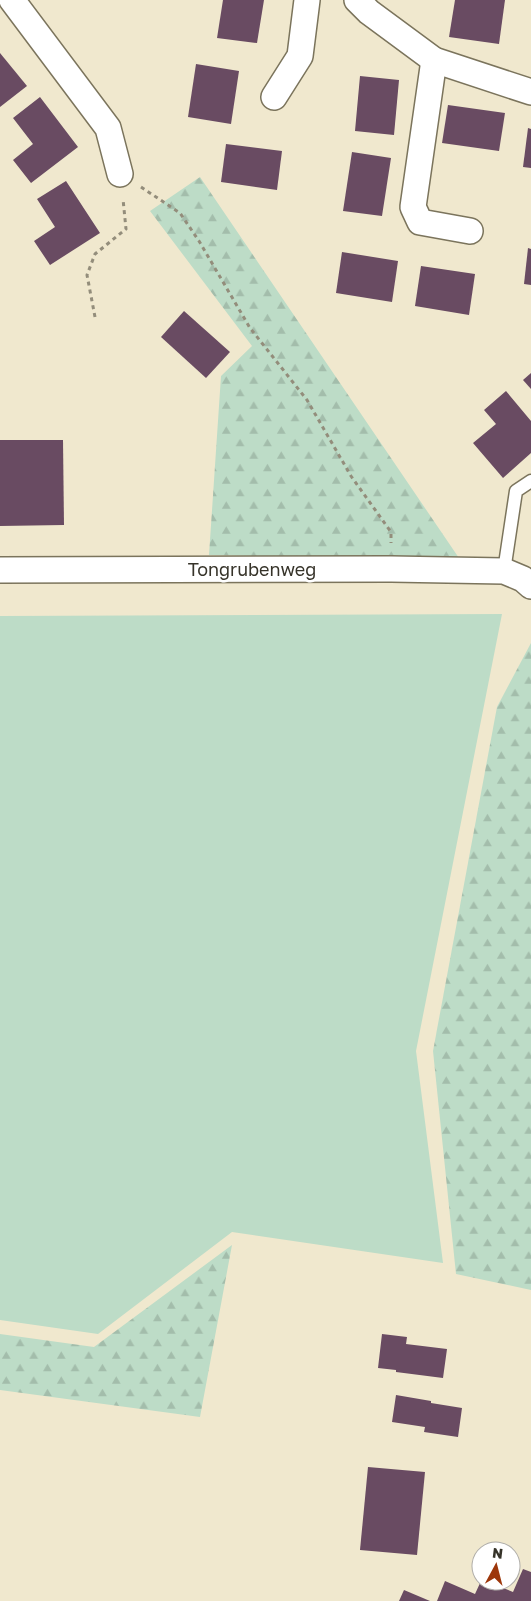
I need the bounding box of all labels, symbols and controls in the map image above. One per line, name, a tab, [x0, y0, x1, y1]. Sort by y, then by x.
street label: Tongrubenweg	[188, 558, 316, 580]
north arrow	[471, 1541, 521, 1591]
text: N	[491, 1544, 504, 1562]

